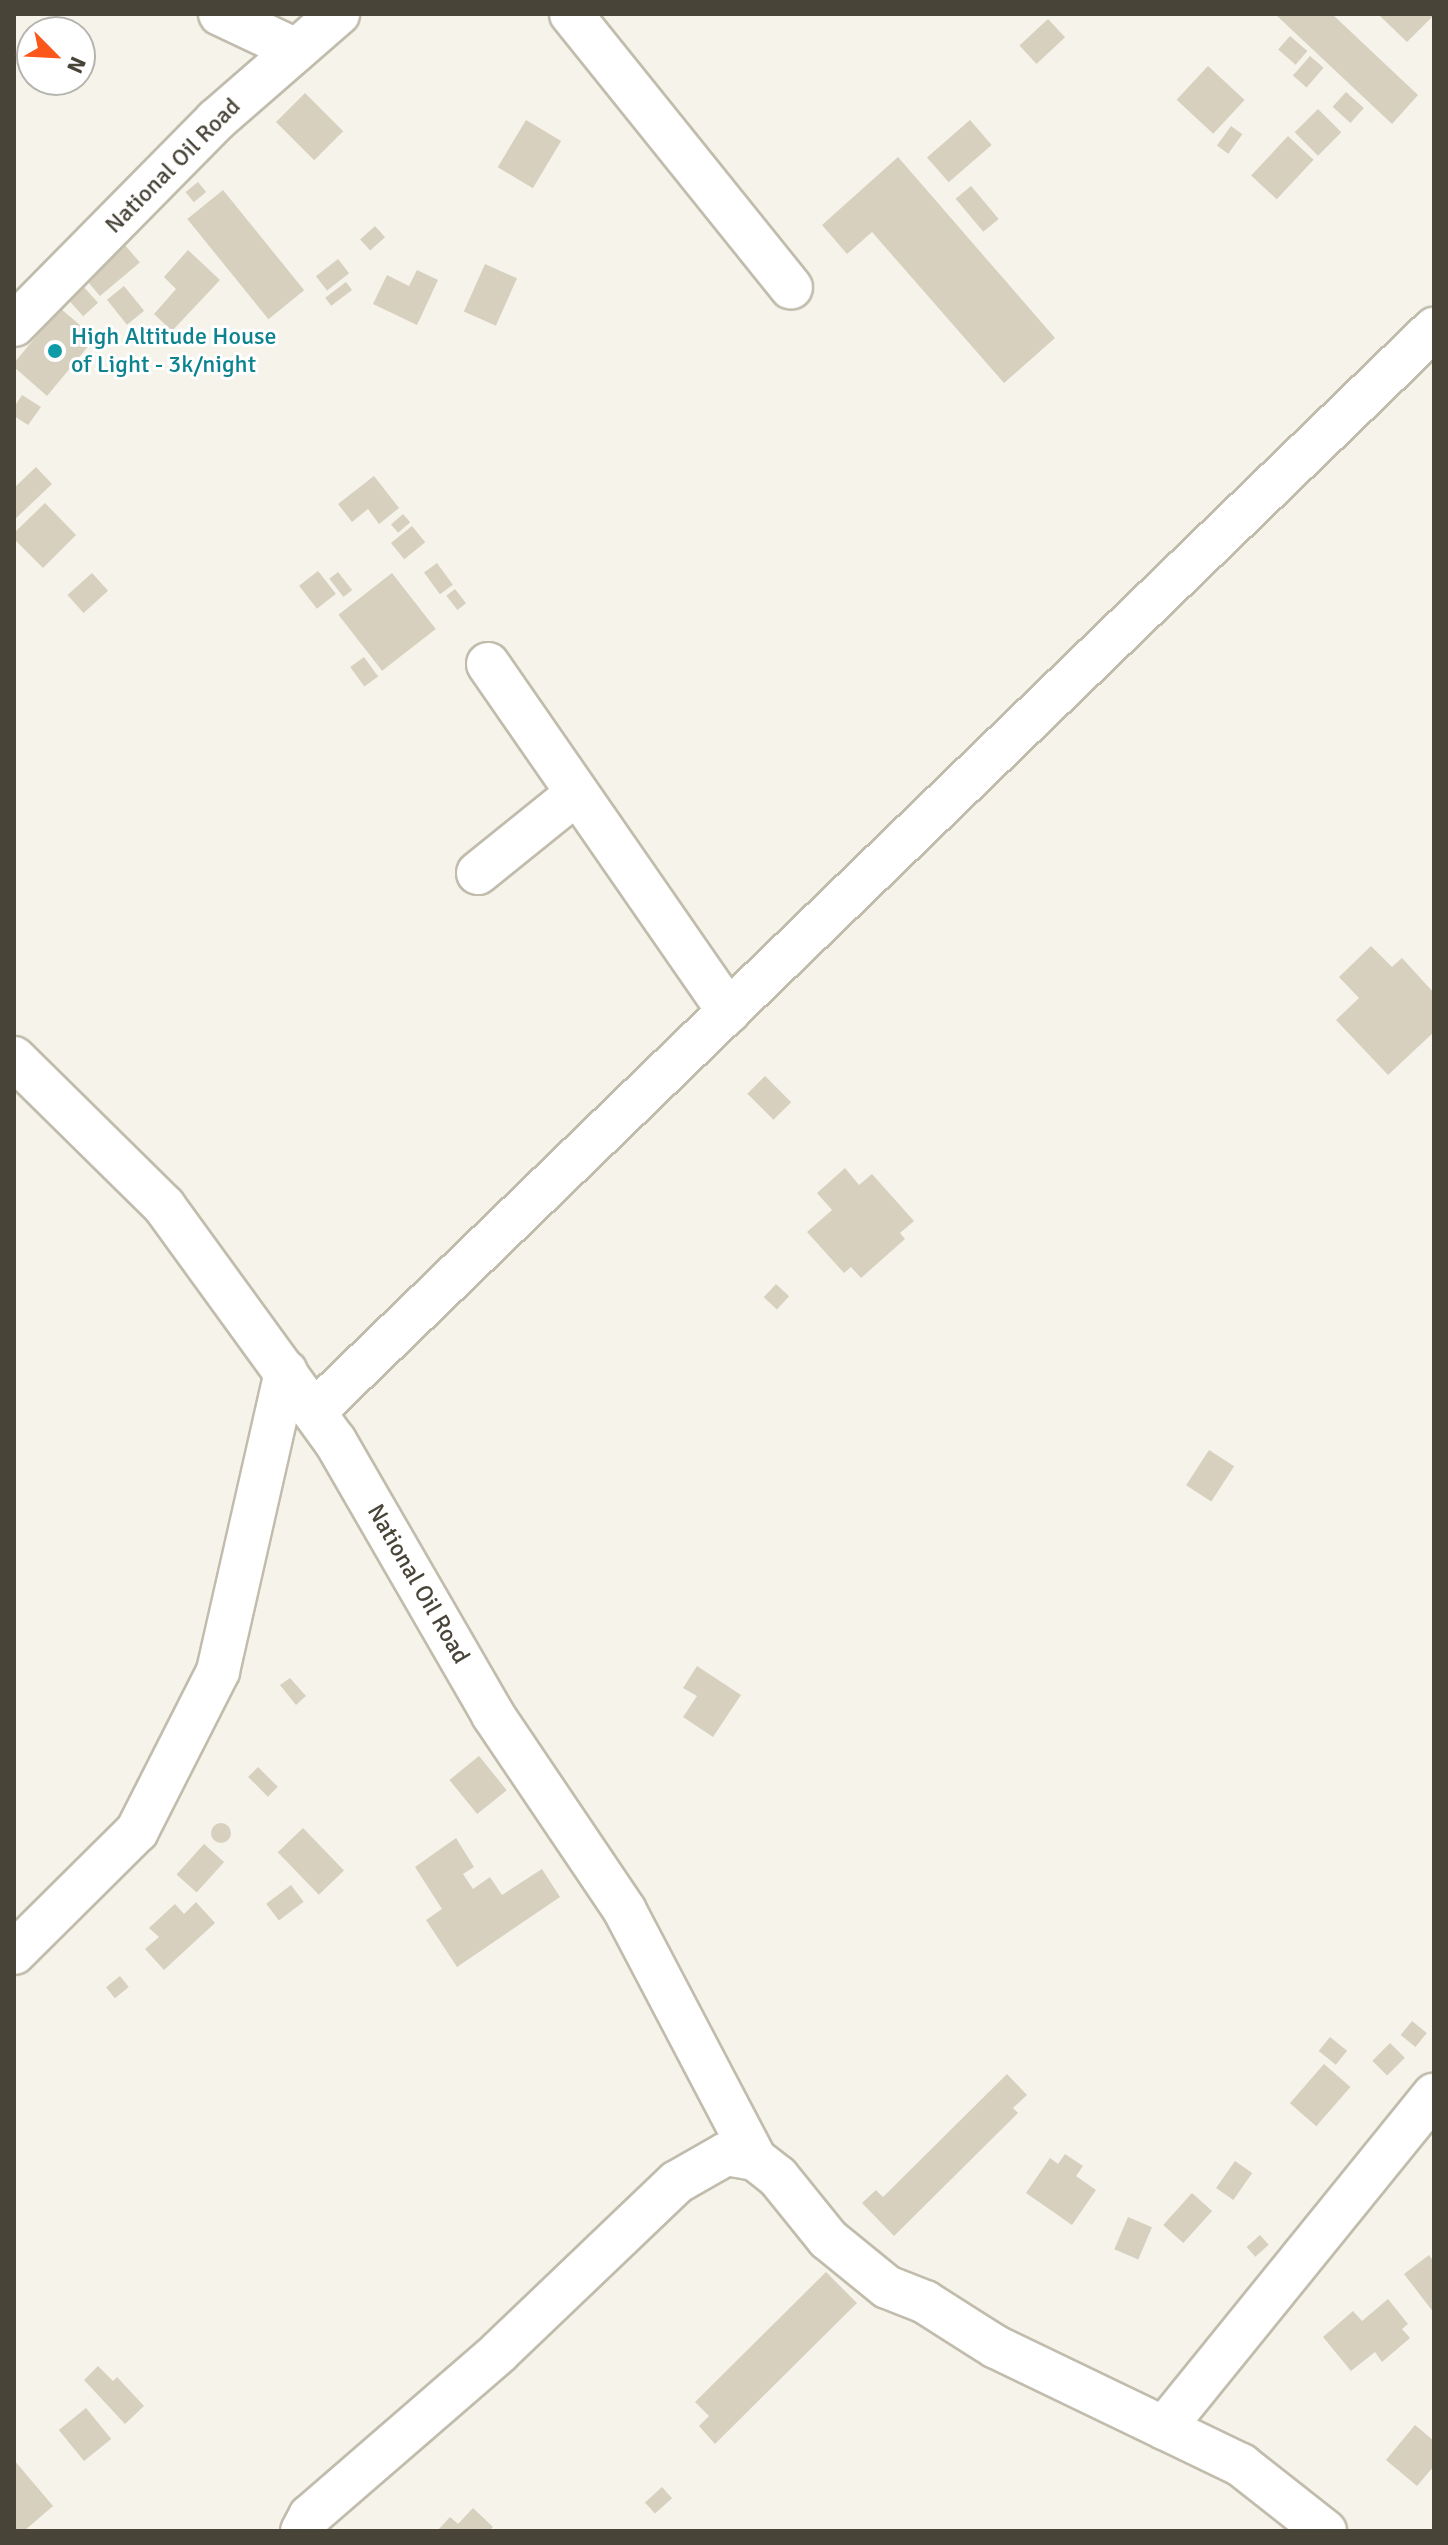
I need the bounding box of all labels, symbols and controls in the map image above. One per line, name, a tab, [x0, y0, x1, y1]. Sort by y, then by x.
north arrow	[16, 16, 96, 96]
text: N	[61, 53, 92, 78]
street label: National Oil Road	[99, 92, 247, 240]
place label: High Altitude House of Light - 3k/night	[71, 323, 277, 379]
marker: High Altitude House of Light - 3k/night	[46, 342, 64, 360]
street label: National Oil Road	[361, 1499, 475, 1669]

